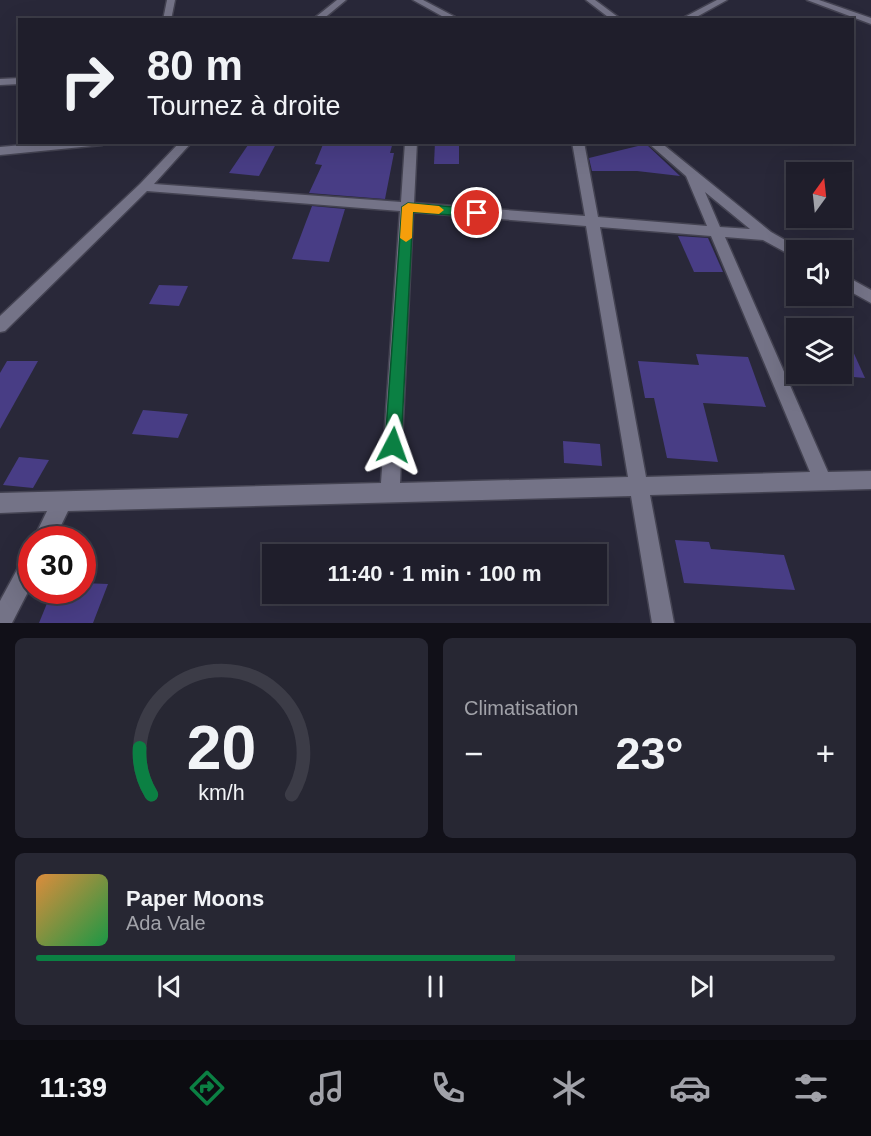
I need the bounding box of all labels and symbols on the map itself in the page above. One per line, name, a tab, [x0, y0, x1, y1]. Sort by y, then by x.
north arrow	[786, 162, 852, 228]
pin	[451, 187, 502, 238]
position arrow	[361, 413, 425, 477]
speed limit sign: 30	[18, 526, 96, 604]

